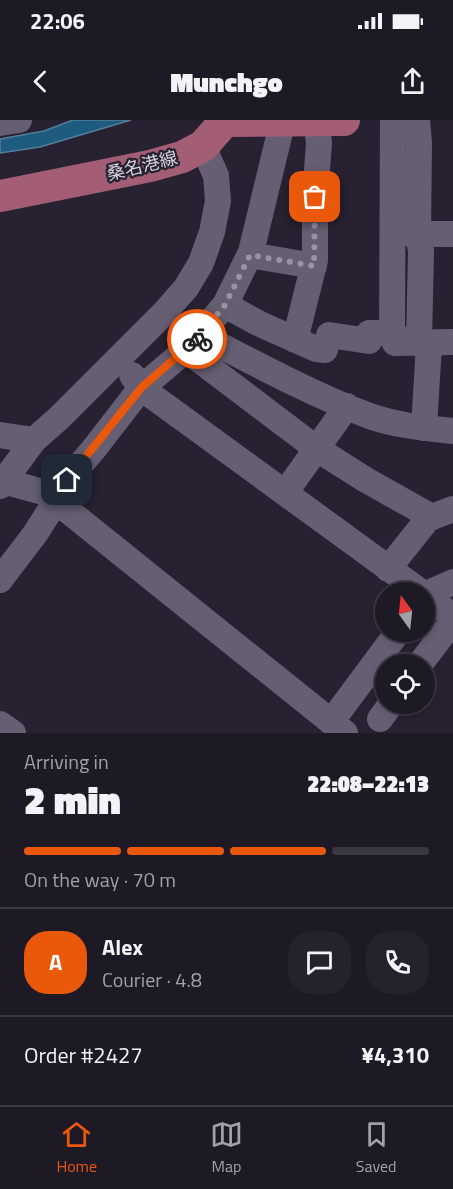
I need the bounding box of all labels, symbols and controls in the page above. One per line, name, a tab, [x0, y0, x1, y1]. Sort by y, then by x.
text: 22:06	[30, 4, 85, 38]
text: Munchgo	[170, 61, 283, 102]
icon: back	[24, 65, 57, 98]
icon: share	[396, 65, 429, 98]
street label: 桑名港線	[104, 144, 180, 187]
pin	[289, 171, 340, 222]
icon: bag	[298, 180, 331, 213]
courier	[167, 309, 227, 369]
icon: bike	[181, 323, 214, 356]
pin	[41, 454, 92, 505]
icon: home	[50, 463, 83, 496]
north arrow	[375, 582, 435, 642]
map controls	[375, 582, 435, 714]
button: locate	[375, 654, 435, 714]
text: Arriving in	[24, 746, 109, 777]
text: 22:08–22:13	[307, 767, 429, 801]
text: 2 min	[24, 770, 121, 829]
text: On the way · 70 m	[24, 864, 176, 895]
text: Alex	[102, 930, 143, 964]
button: chat	[288, 931, 351, 994]
button: phone	[366, 931, 429, 994]
text: A	[49, 945, 62, 979]
text: Courier · 4.8	[102, 964, 202, 995]
text: Order #2427	[24, 1038, 143, 1072]
text: ¥4,310	[362, 1038, 429, 1072]
tab: Home	[56, 1118, 97, 1178]
tab: Map	[210, 1118, 243, 1178]
tab: Saved	[356, 1118, 397, 1178]

